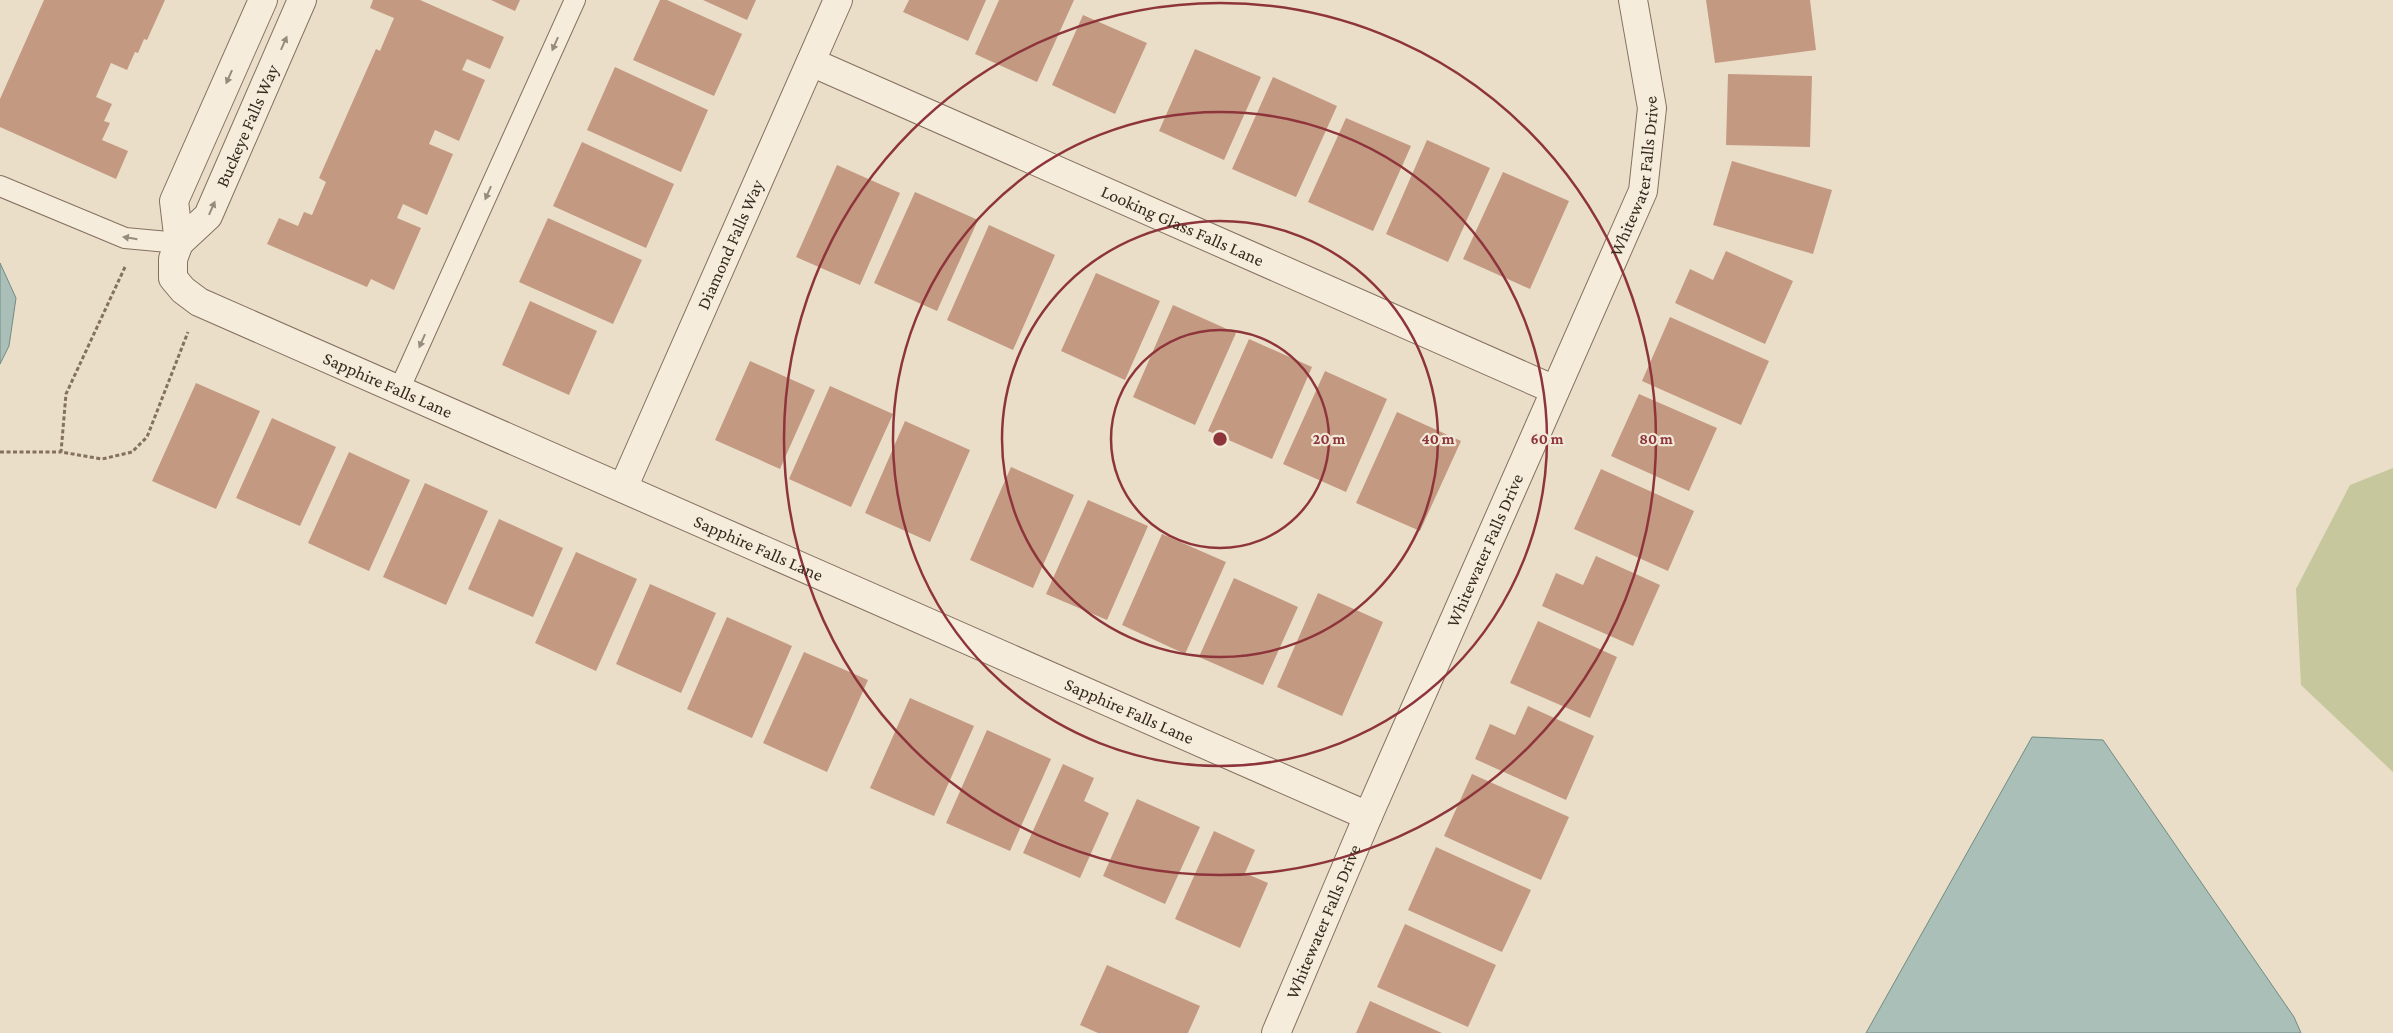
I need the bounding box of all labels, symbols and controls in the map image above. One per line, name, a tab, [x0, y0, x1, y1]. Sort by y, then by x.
one-way arrow	[280, 36, 288, 50]
one-way arrow	[551, 37, 559, 51]
street label: Buckeye Falls Way	[212, 61, 283, 190]
one-way arrow	[224, 70, 232, 84]
street label: Whitewater Falls Drive	[1606, 95, 1662, 259]
street label: Diamond Falls Way	[693, 176, 768, 313]
street label: Looking Glass Falls Lane	[1098, 181, 1267, 270]
one-way arrow	[484, 186, 492, 200]
one-way arrow	[208, 201, 216, 215]
one-way arrow	[122, 233, 138, 241]
one-way arrow	[417, 334, 425, 348]
street label: Sapphire Falls Lane	[320, 348, 455, 422]
centre of rings	[1211, 430, 1229, 448]
text: 20 m	[1313, 431, 1345, 447]
text: 40 m	[1422, 431, 1455, 447]
text: 60 m	[1531, 431, 1564, 447]
text: 80 m	[1639, 431, 1673, 447]
street label: Whitewater Falls Drive	[1442, 470, 1527, 630]
street label: Sapphire Falls Lane	[691, 511, 826, 585]
street label: Sapphire Falls Lane	[1062, 674, 1197, 748]
street label: Whitewater Falls Drive	[1282, 841, 1365, 1002]

